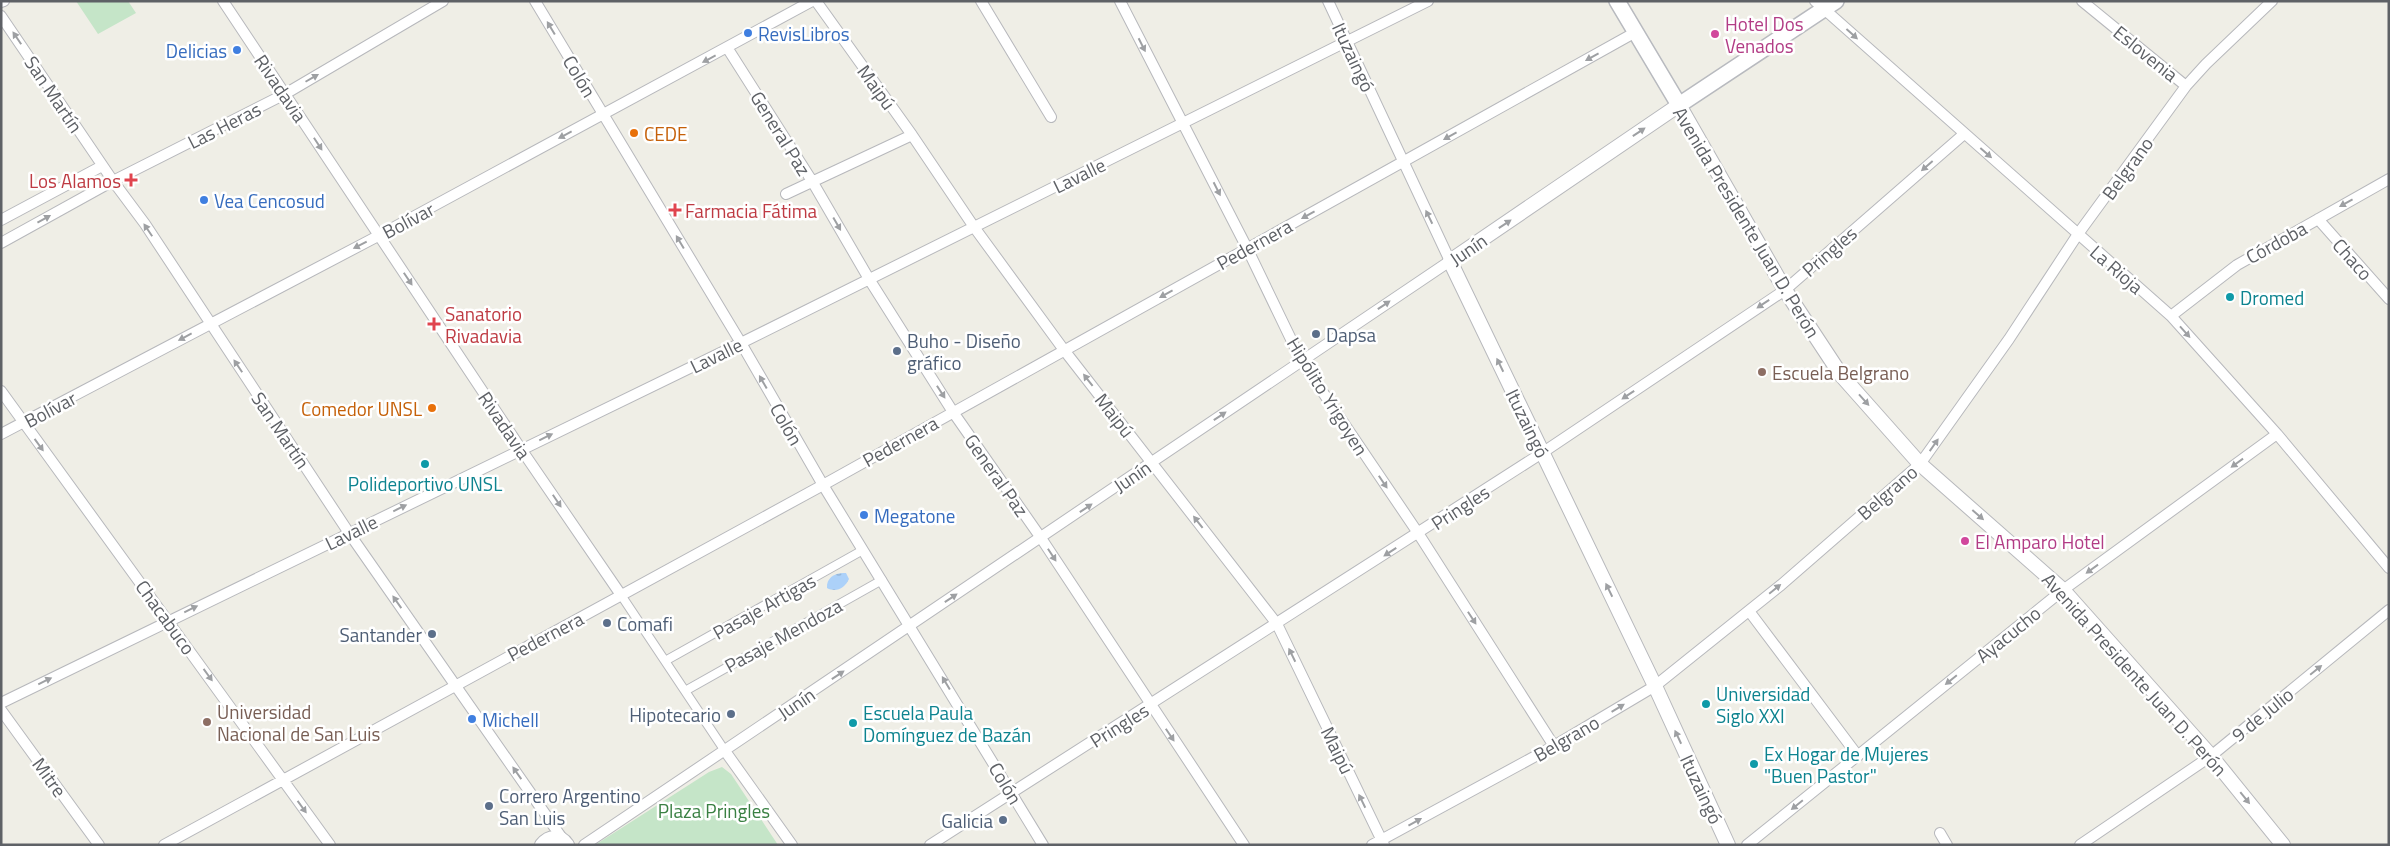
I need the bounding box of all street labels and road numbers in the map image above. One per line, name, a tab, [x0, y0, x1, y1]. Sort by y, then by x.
street label: Ituzaingó	[1325, 17, 1383, 97]
street label: Eslovenia	[2107, 18, 2185, 88]
street label: Rivadavia	[248, 48, 315, 128]
street label: Colón	[556, 49, 604, 103]
street label: San Martín	[18, 50, 90, 138]
street label: Maipú	[851, 58, 903, 116]
street label: General Paz	[744, 85, 818, 181]
street label: Las Heras	[182, 94, 266, 156]
street label: Avenida Presidente Juan D. Perón	[1666, 101, 1828, 343]
street label: Belgrano	[2094, 130, 2160, 206]
street label: Lavalle	[1048, 150, 1110, 200]
street label: Bolívar	[377, 194, 440, 246]
street label: Pedernera	[1211, 211, 1298, 277]
street label: Córdoba	[2240, 213, 2312, 271]
street label: Pringles	[1795, 219, 1863, 283]
street label: Junín	[1443, 226, 1493, 272]
street label: Chaco	[2326, 231, 2380, 287]
street label: La Rioja	[2084, 238, 2150, 301]
street label: Lavalle	[685, 330, 747, 380]
street label: Hipólito Yrigoyen	[1280, 331, 1376, 461]
street label: Bolívar	[19, 383, 82, 435]
street label: Ituzaingó	[1499, 383, 1557, 463]
street label: Rivadavia	[472, 385, 539, 465]
street label: San Martín	[245, 386, 317, 474]
street label: Maipú	[1088, 386, 1142, 444]
street label: Colón	[763, 397, 811, 451]
street label: Pedernera	[857, 408, 944, 474]
street label: General Paz	[958, 428, 1036, 522]
street label: Junín	[1107, 453, 1157, 499]
street label: Belgrano	[1850, 458, 1924, 526]
street label: Pringles	[1425, 477, 1495, 537]
street label: Lavalle	[320, 507, 382, 557]
street label: Pasaje Artigas	[707, 566, 821, 646]
street label: Avenida Presidente Juan D. Perón	[2035, 566, 2235, 782]
street label: Chacabuco	[129, 574, 203, 660]
street label: Pasaje Mendoza	[719, 590, 848, 679]
street label: Ayacucho	[1969, 599, 2047, 669]
street label: Pedernera	[502, 604, 589, 668]
street label: Junín	[771, 680, 821, 726]
street label: 9 de Julio	[2225, 680, 2299, 748]
street label: Pringles	[1084, 695, 1154, 754]
street label: Belgrano	[1528, 707, 1604, 769]
street label: Maipú	[1314, 721, 1362, 779]
street label: Ituzaingó	[1673, 749, 1731, 829]
street label: Mitre	[26, 751, 74, 803]
street label: Colón	[982, 756, 1030, 810]

